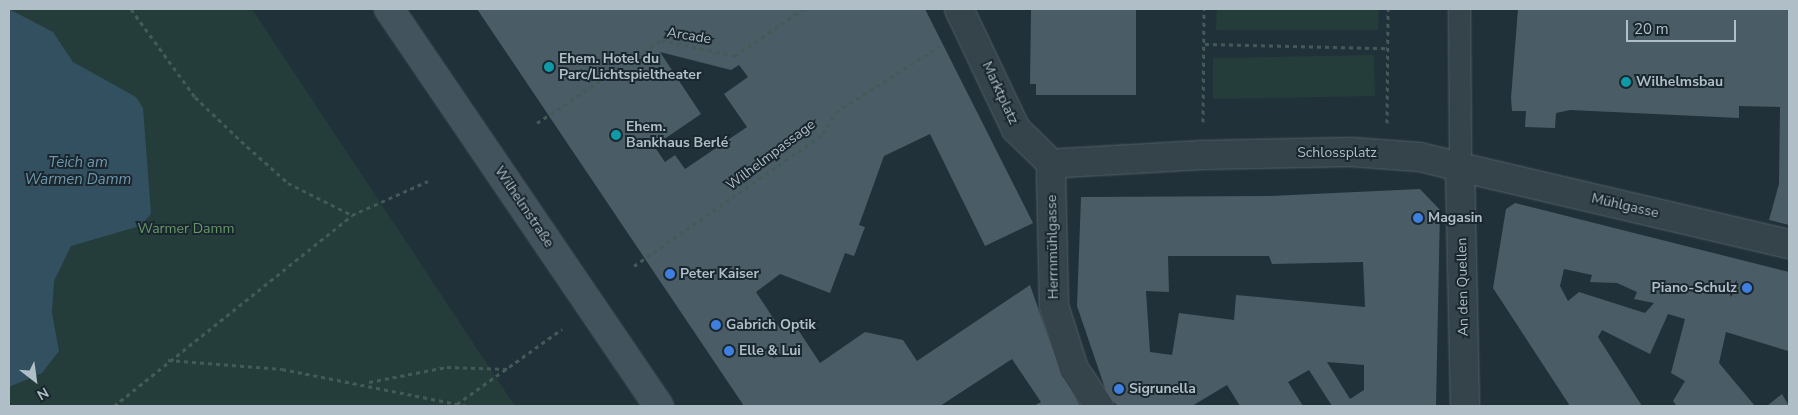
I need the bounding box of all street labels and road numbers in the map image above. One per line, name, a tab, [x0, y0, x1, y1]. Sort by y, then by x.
street label: Arcade	[666, 24, 712, 48]
street label: Marktplatz	[978, 59, 1022, 127]
street label: Wilhelmpassage	[723, 116, 819, 194]
street label: Schlossplatz	[1297, 145, 1377, 161]
street label: Wilhelmstraße	[491, 163, 557, 251]
street label: Mühlgasse	[1590, 190, 1660, 222]
street label: Herrnmühlgasse	[1044, 195, 1062, 299]
street label: An den Quellen	[1454, 238, 1472, 336]

